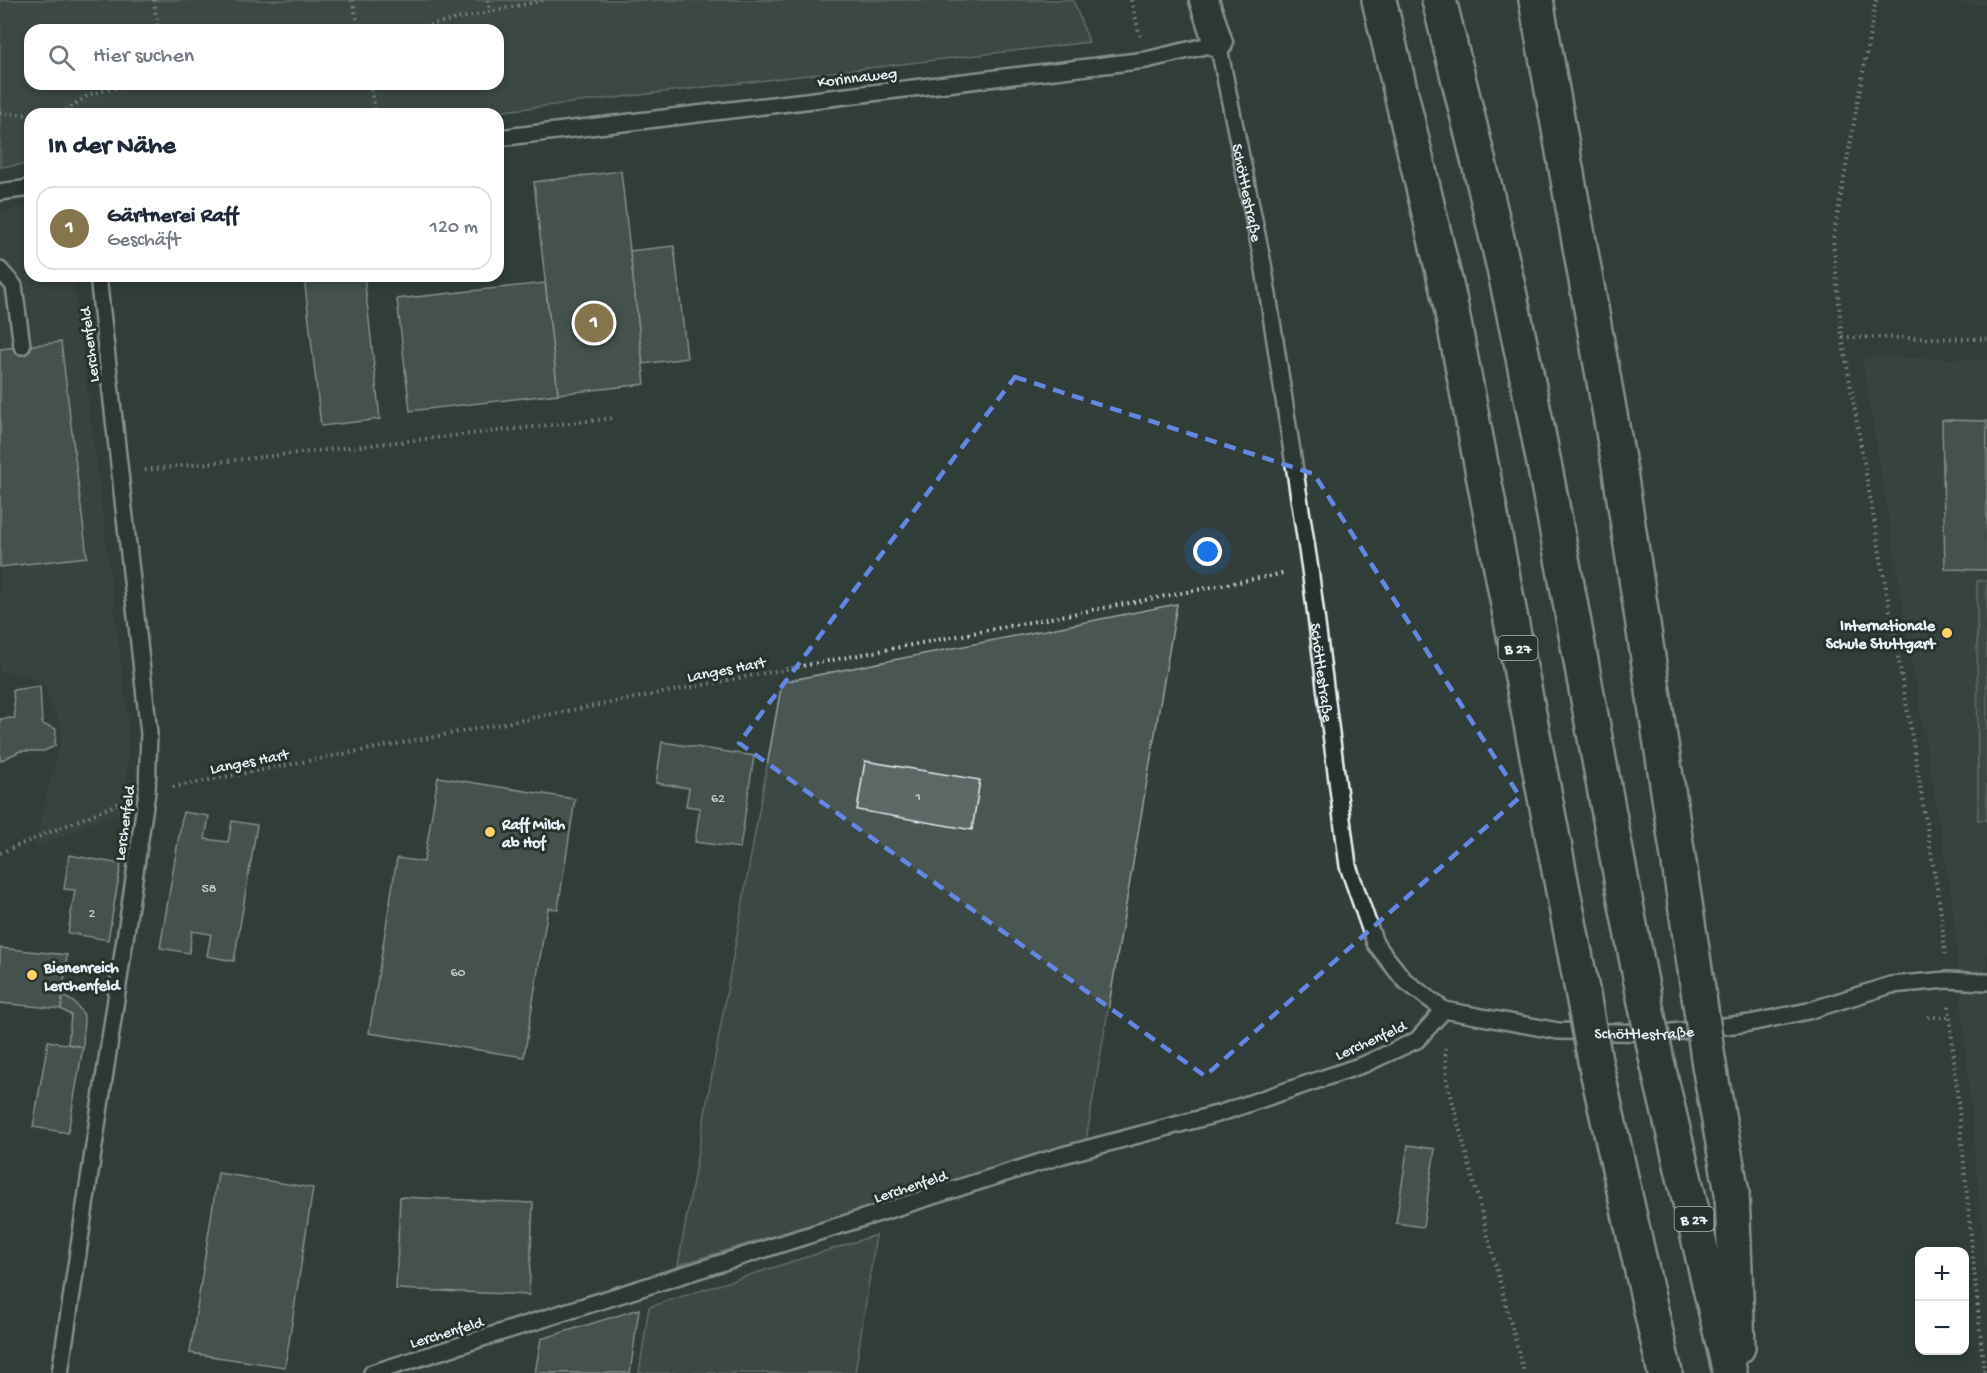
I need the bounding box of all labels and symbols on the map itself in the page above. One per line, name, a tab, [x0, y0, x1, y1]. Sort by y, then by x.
street label: Korinnaweg	[817, 65, 898, 94]
street label: Schöttlestraße	[1226, 142, 1264, 244]
pin: 1	[574, 300, 614, 346]
street label: Lerchenfeld	[77, 304, 106, 383]
your location	[1193, 537, 1222, 566]
place label: Internationale Schule Stuttgart	[1826, 618, 1936, 655]
street label: Schöttlestraße	[1304, 622, 1336, 724]
marker: Internationale Schule Stuttgart	[1940, 626, 1954, 640]
road number: B 27	[1498, 636, 1538, 660]
street label: Langes Hart	[686, 654, 769, 688]
street label: Langes Hart	[209, 746, 292, 780]
street label: Lerchenfeld	[112, 783, 141, 862]
house number: 1	[914, 789, 921, 806]
house number: 62	[711, 791, 725, 808]
place label: Raff Milch ab Hof	[501, 816, 565, 854]
marker: Raff Milch ab Hof	[483, 825, 497, 839]
house number: 58	[201, 881, 217, 898]
house number: 2	[89, 906, 96, 923]
place label: Bienenreich Lerchenfeld	[43, 960, 121, 997]
house number: 60	[450, 965, 466, 982]
marker: Bienenreich Lerchenfeld	[25, 968, 39, 982]
street label: Lerchenfeld	[1333, 1017, 1411, 1066]
street label: Schöttlestraße	[1594, 1023, 1696, 1046]
street label: Lerchenfeld	[872, 1167, 952, 1209]
road number: B 27	[1674, 1207, 1714, 1231]
street label: Lerchenfeld	[408, 1314, 488, 1355]

